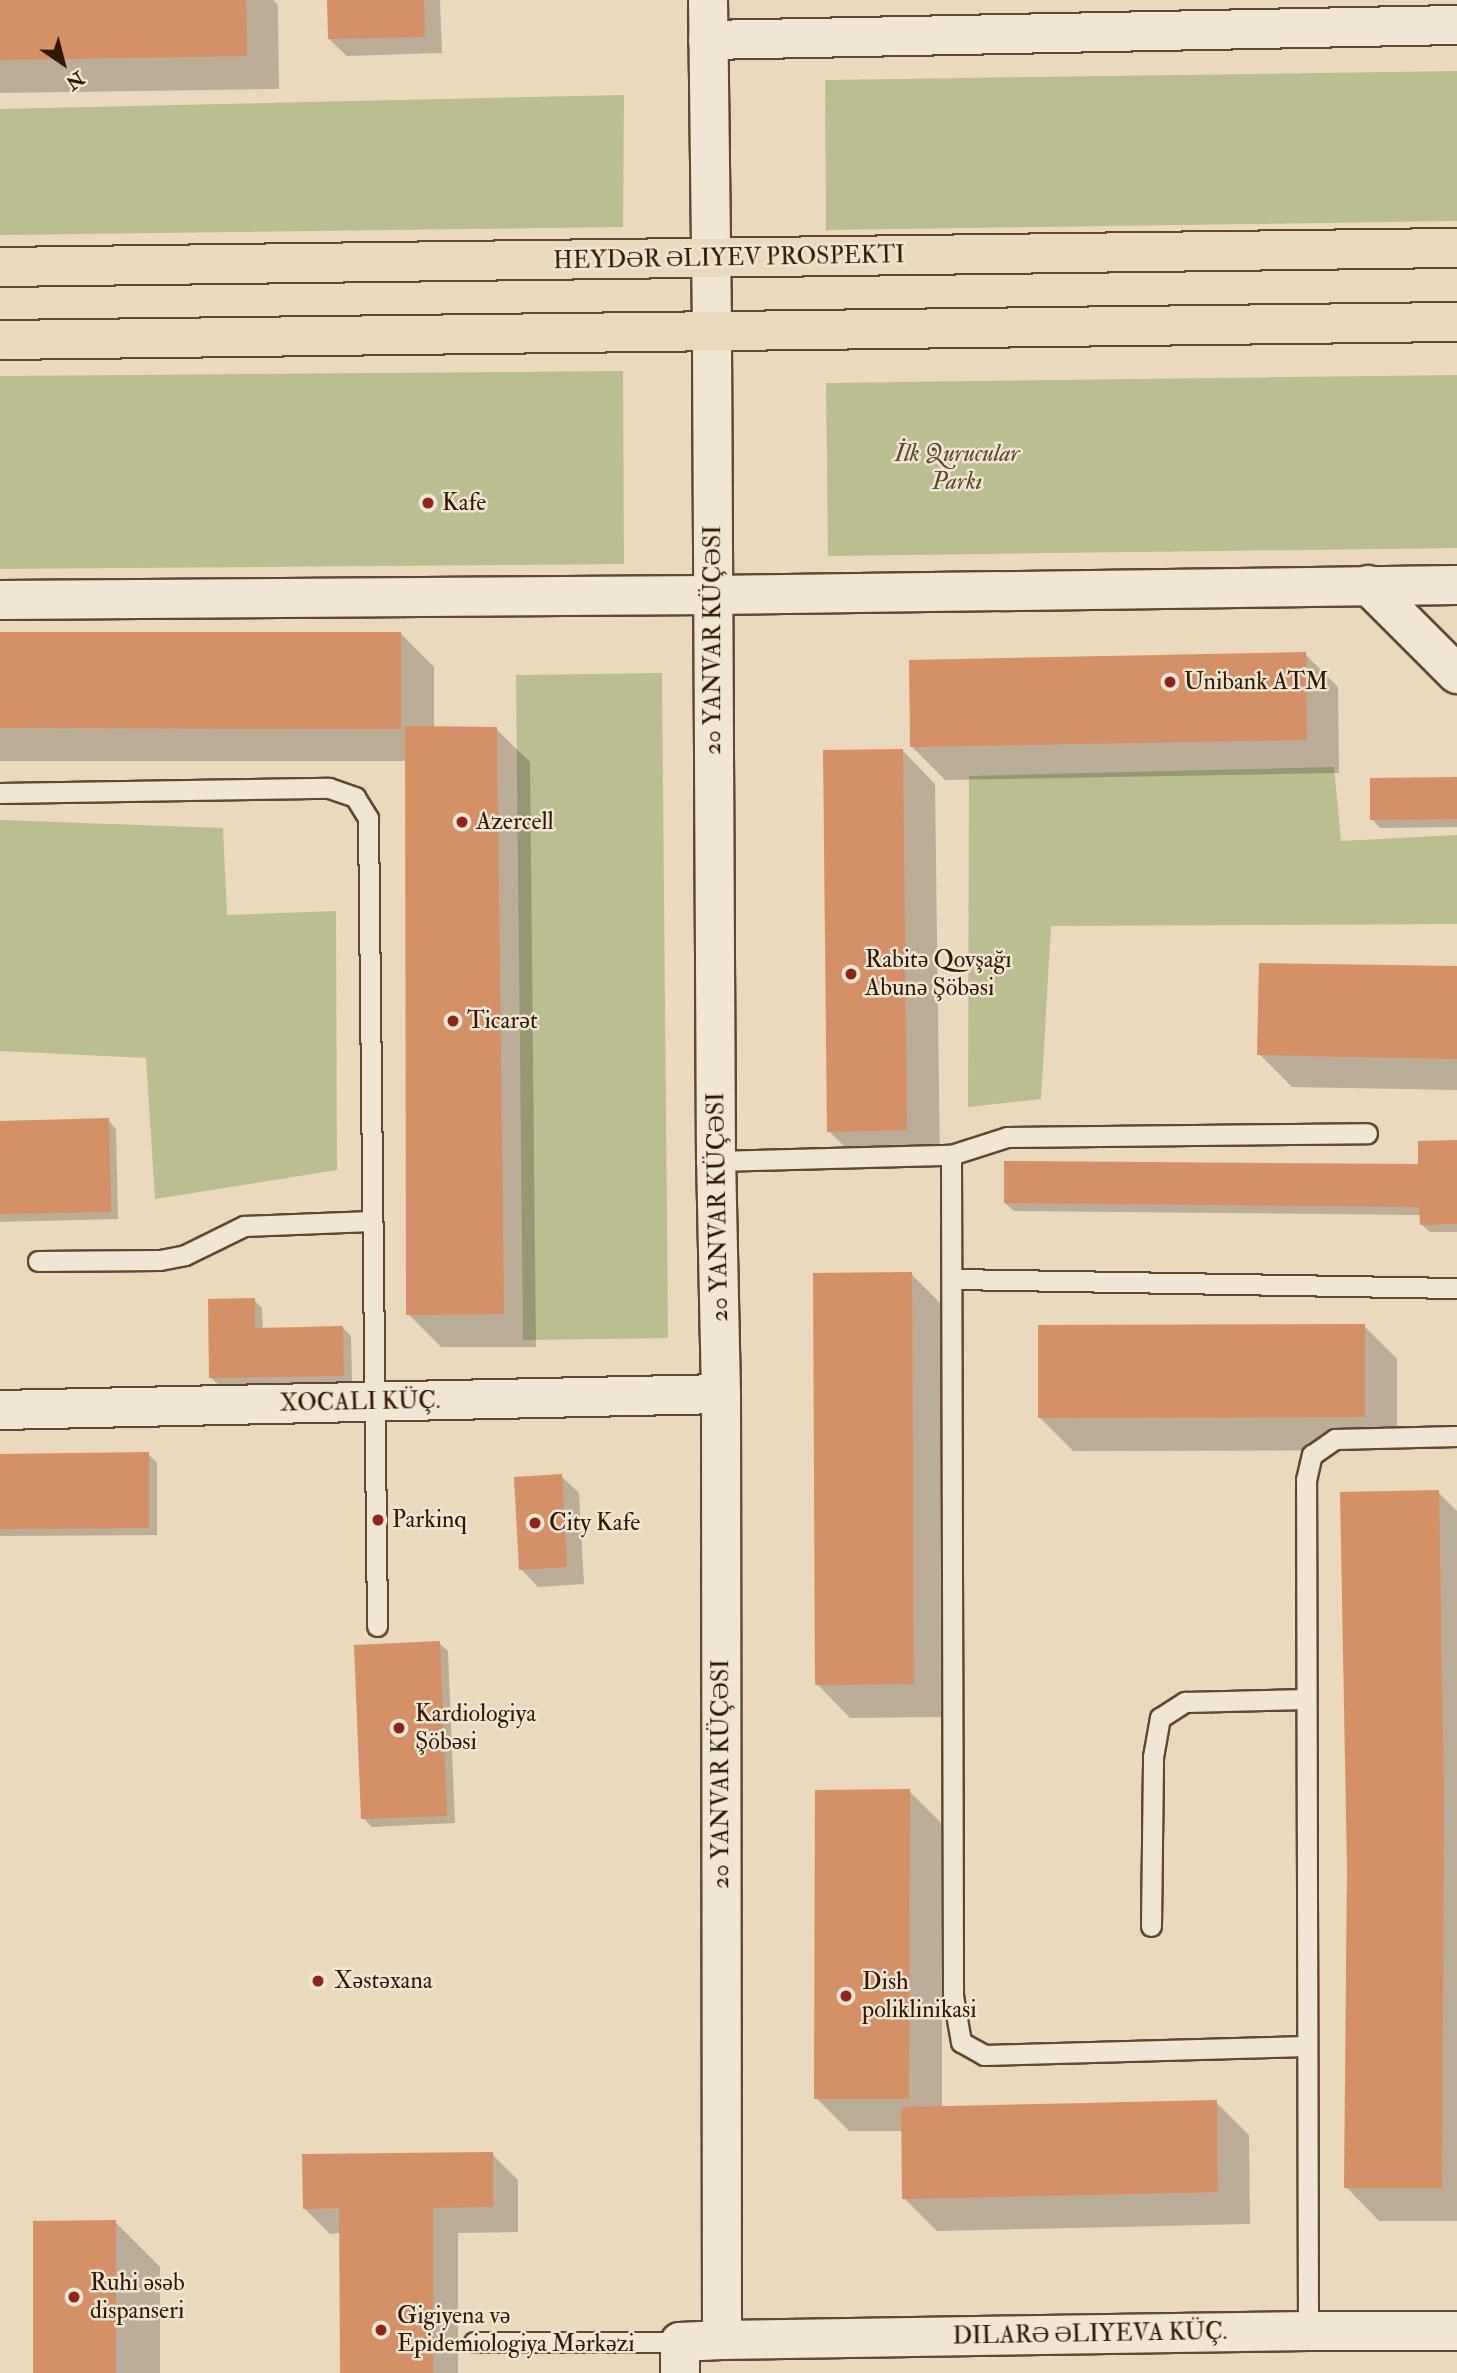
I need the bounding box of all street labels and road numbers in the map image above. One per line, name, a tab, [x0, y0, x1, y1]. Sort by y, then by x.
street label: HEYDƏR ƏLIYEV PROSPEKTI	[553, 241, 905, 275]
street label: 20 YANVAR KÜÇƏSI	[699, 525, 727, 755]
street label: 20 YANVAR KÜÇƏSI	[702, 1092, 734, 1322]
street label: XOCALI KÜÇ.	[279, 1386, 441, 1418]
street label: 20 YANVAR KÜÇƏSI	[707, 1659, 735, 1889]
street label: DILARƏ ƏLIYEVA KÜÇ.	[952, 2317, 1228, 2351]

